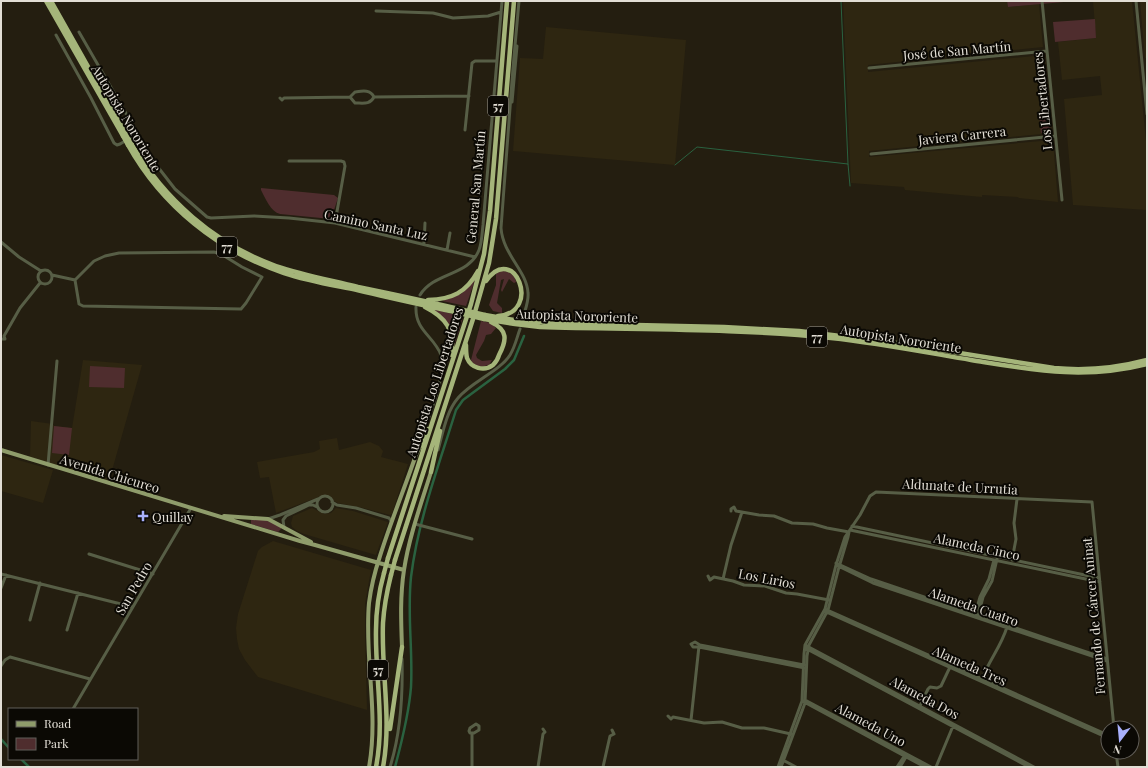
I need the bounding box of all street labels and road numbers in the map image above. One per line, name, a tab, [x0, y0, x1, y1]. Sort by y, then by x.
street label: José de San Martín	[901, 37, 1012, 63]
street label: Los Libertadores	[1028, 51, 1056, 151]
street label: Autopista Nororiente	[88, 60, 166, 175]
road number: 57	[488, 96, 508, 116]
street label: Javiera Carrera	[916, 122, 1007, 148]
street label: General San Martín	[462, 130, 488, 244]
street label: Camino Santa Luz	[323, 205, 429, 243]
road number: 77	[217, 237, 237, 257]
street label: Autopista Nororiente	[515, 304, 639, 326]
street label: Autopista Los Libertadores	[401, 305, 466, 460]
street label: Autopista Nororiente	[838, 320, 963, 356]
road number: 77	[807, 327, 827, 347]
street label: Avenida Chicureo	[57, 449, 162, 496]
street label: Aldunate de Urrutia	[901, 474, 1019, 498]
street label: Alameda Cinco	[931, 528, 1022, 563]
street label: Fernando de Cárcer Aninat	[1078, 536, 1108, 695]
street label: San Pedro	[111, 558, 155, 618]
street label: Los Lirios	[737, 564, 797, 592]
street label: Alameda Cuatro	[926, 582, 1021, 629]
street label: Alameda Tres	[929, 641, 1010, 689]
road number: 57	[368, 660, 388, 680]
street label: Alameda Dos	[887, 671, 963, 722]
street label: Alameda Uno	[832, 698, 909, 750]

